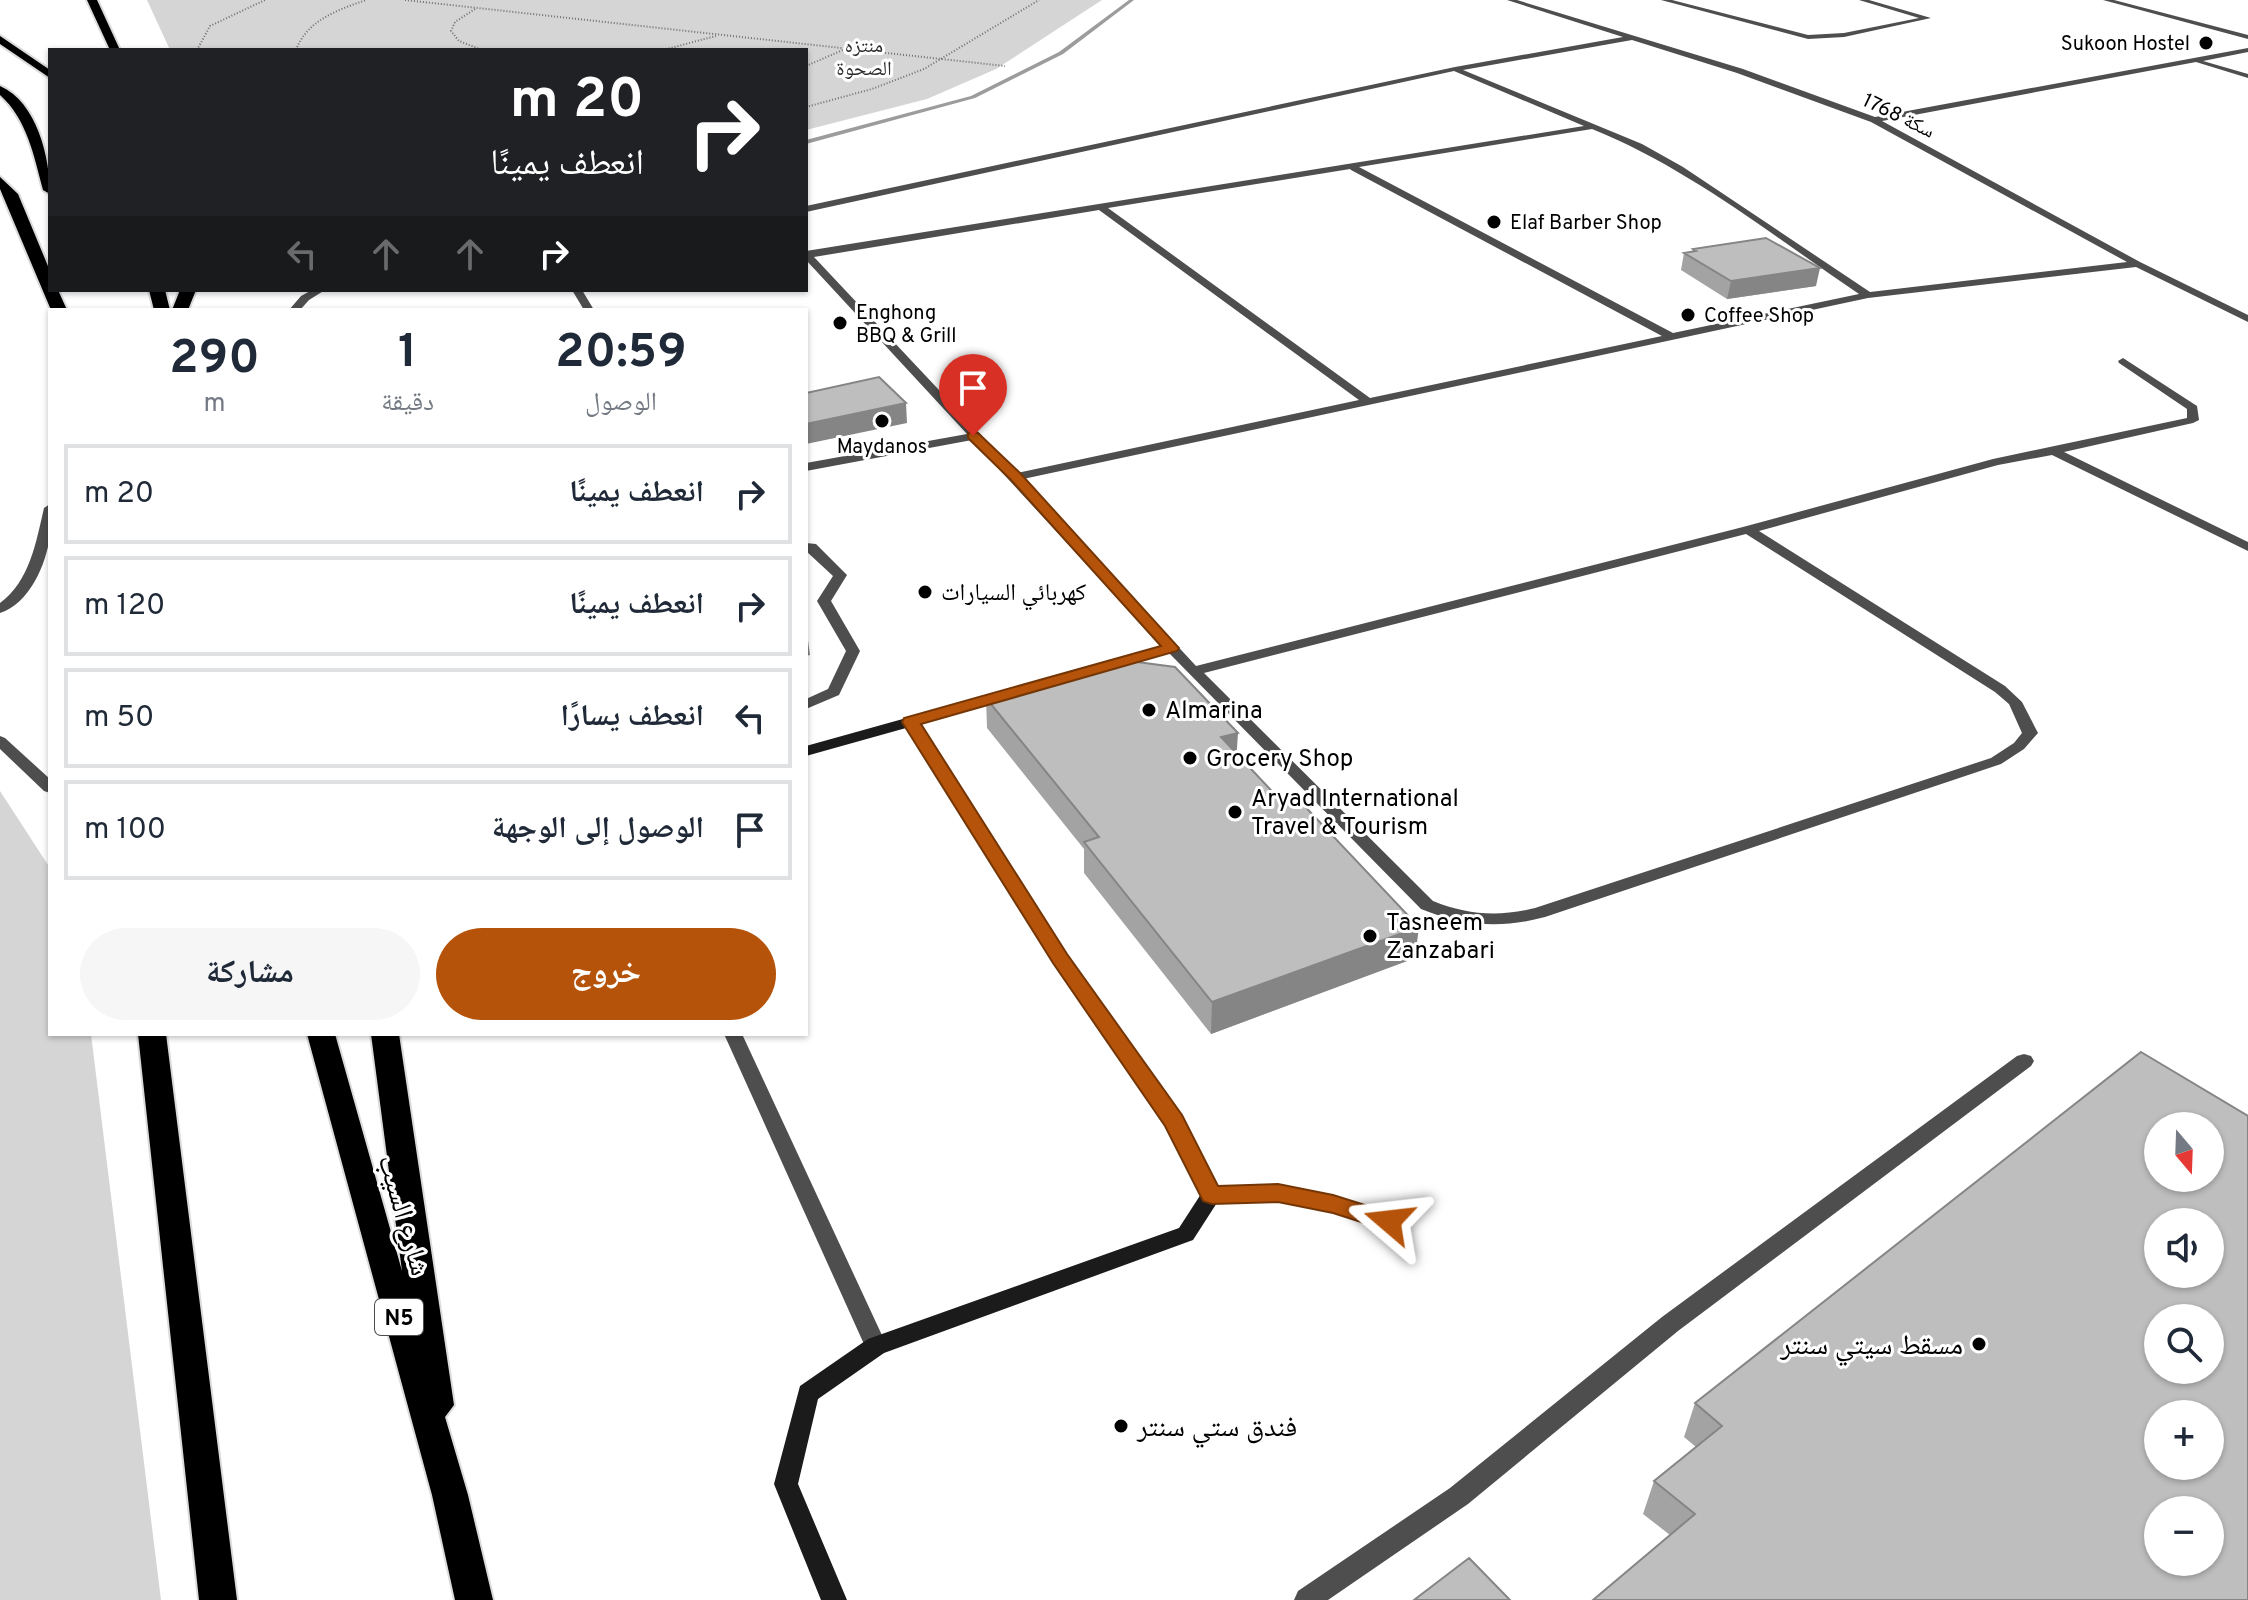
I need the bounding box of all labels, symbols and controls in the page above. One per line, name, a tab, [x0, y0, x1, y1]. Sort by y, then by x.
place label: Sukoon Hostel	[2061, 32, 2190, 58]
park label: منتزه الصحوة	[836, 34, 892, 83]
marker: Sukoon Hostel	[2197, 34, 2215, 52]
text: 20 m	[510, 67, 644, 137]
icon: right	[672, 80, 776, 184]
street label: سكة 1768	[1858, 88, 1938, 145]
text: انعطف يمينًا	[490, 142, 644, 188]
place label: Elaf Barber Shop	[1510, 211, 1662, 237]
marker: Elaf Barber Shop	[1485, 213, 1503, 231]
icon: left	[280, 232, 324, 276]
icon: ahead	[364, 232, 408, 276]
icon: ahead	[448, 232, 492, 276]
icon: right	[532, 232, 576, 276]
place label: Enghong BBQ & Grill	[856, 301, 957, 350]
place label: Coffee Shop	[1704, 304, 1814, 330]
marker: Coffee Shop	[1679, 306, 1697, 324]
marker: Enghong BBQ & Grill	[831, 314, 849, 332]
text: 1	[398, 324, 417, 384]
text: 20:59	[555, 324, 687, 384]
text: 290	[169, 330, 260, 390]
pin	[939, 354, 1007, 436]
icon: arrive	[951, 366, 995, 410]
text: دقيقة	[381, 387, 434, 420]
text: الوصول	[585, 387, 657, 420]
text: m	[204, 388, 226, 421]
marker: Maydanos	[873, 412, 891, 430]
place label: Maydanos	[837, 435, 927, 461]
icon: right	[728, 472, 772, 516]
text: انعطف يمينًا	[569, 475, 704, 512]
text: 20 m	[84, 476, 154, 513]
place label: كهربائي السيارات	[941, 579, 1086, 611]
marker: كهربائي السيارات	[916, 583, 934, 601]
icon: right	[728, 584, 772, 628]
text: انعطف يمينًا	[569, 587, 704, 624]
text: 120 m	[84, 588, 165, 625]
icon: left	[728, 696, 772, 740]
place label: Almarina	[1165, 697, 1263, 727]
text: انعطف يسارًا	[560, 699, 704, 736]
text: 50 m	[84, 700, 154, 737]
marker: Almarina	[1140, 701, 1158, 719]
place label: Grocery Shop	[1206, 745, 1353, 775]
marker: Grocery Shop	[1181, 749, 1199, 767]
place label: Aryad International Travel & Tourism	[1251, 785, 1459, 843]
marker: Aryad International Travel & Tourism	[1226, 803, 1244, 821]
icon: arrive	[728, 808, 772, 852]
text: الوصول إلى الوجهة	[492, 811, 704, 848]
text: 100 m	[84, 812, 166, 849]
place label: Tasneem Zanzabari	[1386, 909, 1495, 967]
marker: Tasneem Zanzabari	[1361, 927, 1379, 945]
button: مشاركة	[80, 928, 420, 1020]
button: خروج	[436, 928, 776, 1020]
north arrow	[2144, 1112, 2224, 1192]
map controls	[2144, 1112, 2224, 1576]
street label: شارع السيب	[368, 1151, 436, 1280]
position arrow	[1347, 1179, 1431, 1263]
button: sound	[2144, 1208, 2224, 1288]
road number: N5	[375, 1299, 423, 1335]
button: search	[2144, 1304, 2224, 1384]
place label: مسقط سيتي سنتر	[1779, 1329, 1963, 1367]
marker: مسقط سيتي سنتر	[1970, 1335, 1988, 1353]
button: +	[2144, 1400, 2224, 1480]
place label: فندق ستي سنتر	[1136, 1411, 1297, 1449]
marker: فندق ستي سنتر	[1112, 1417, 1130, 1435]
button: −	[2144, 1496, 2224, 1576]

